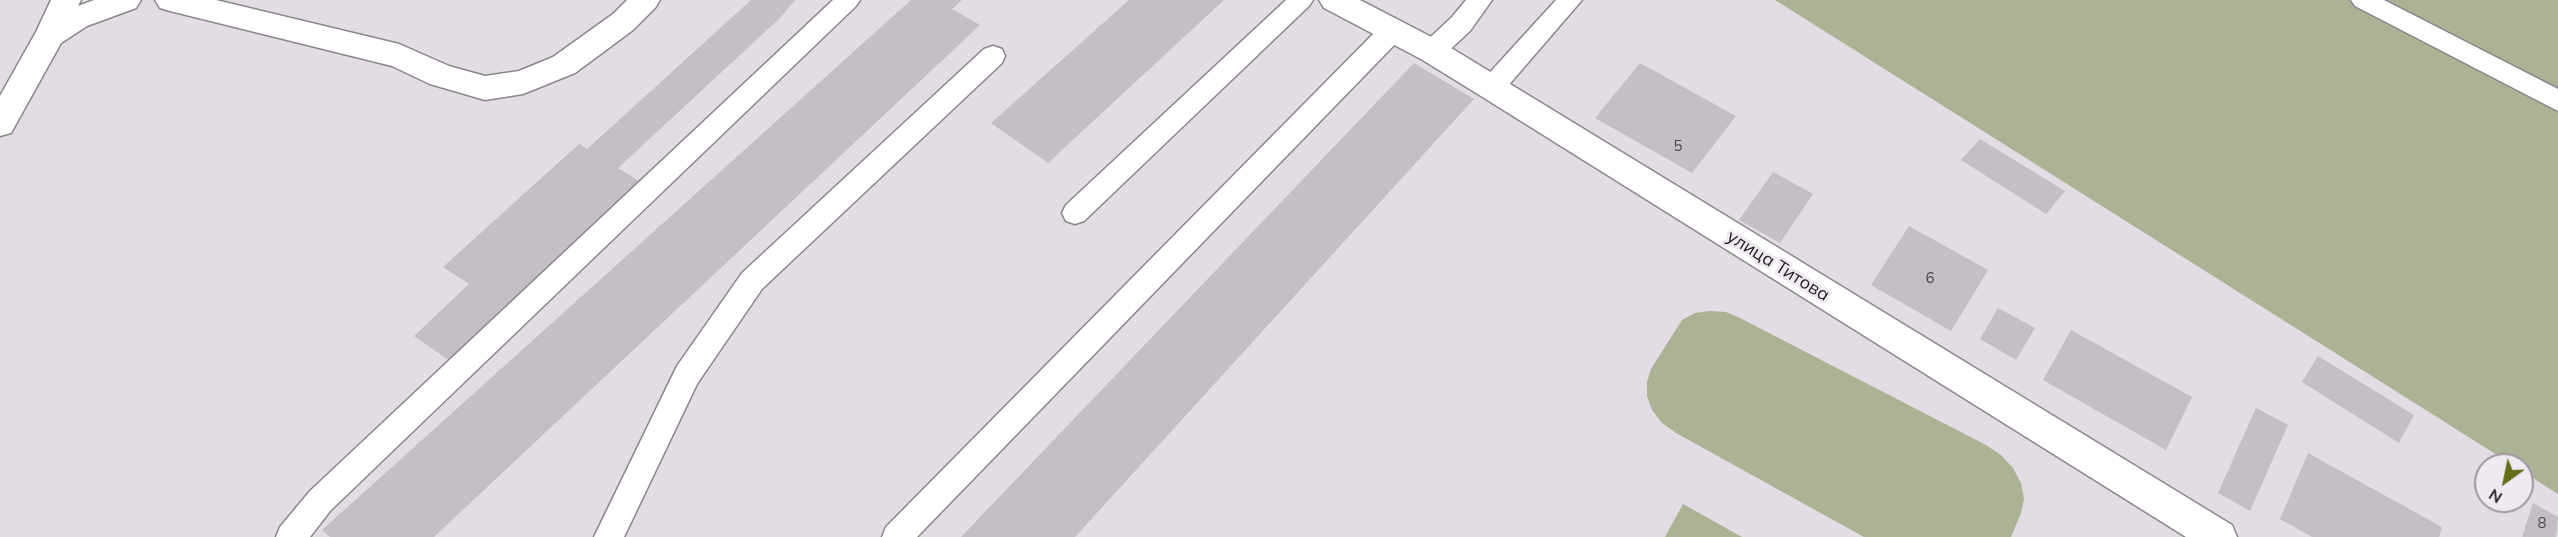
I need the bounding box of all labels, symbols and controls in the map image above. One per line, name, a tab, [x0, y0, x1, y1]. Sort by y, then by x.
house number: 5	[1674, 137, 1682, 155]
street label: улица Титова	[1723, 226, 1833, 306]
house number: 6	[1926, 269, 1934, 287]
north arrow	[2474, 453, 2534, 513]
text: N	[2485, 485, 2506, 508]
house number: 8	[2538, 514, 2546, 532]

